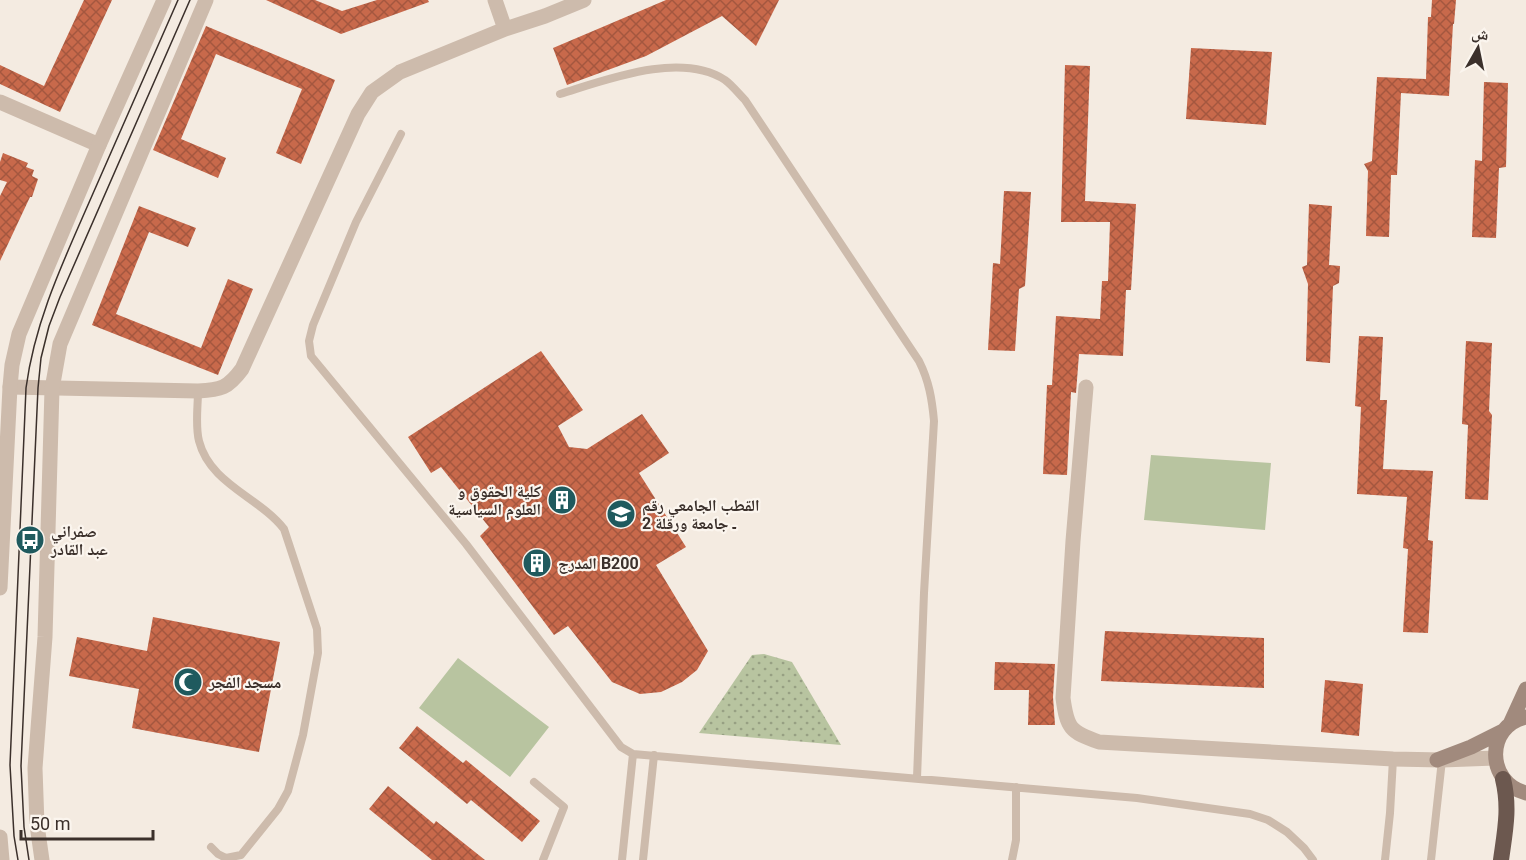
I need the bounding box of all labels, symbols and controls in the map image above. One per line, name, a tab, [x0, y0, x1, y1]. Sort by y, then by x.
north arrow	[1448, 18, 1508, 78]
text: ش	[1470, 23, 1490, 44]
place label: كلية الحقوق و العلوم السياسية	[448, 482, 541, 521]
building icon: كلية الحقوق و العلوم السياسية	[546, 484, 578, 516]
place label: القطب الجامعي رقم 2 ـ جامعة ورقلة	[642, 496, 760, 533]
school or university icon: القطب الجامعي رقم 2 ـ جامعة ورقلة	[605, 498, 637, 530]
place label: صفراني عبد القادر	[50, 522, 108, 559]
bus stop icon: صفراني عبد القادر	[14, 524, 46, 556]
building icon: المدرج B200	[521, 547, 553, 579]
place label: المدرج B200	[558, 554, 639, 574]
mosque icon: مسجد الفجر	[172, 666, 204, 698]
place label: مسجد الفجر	[208, 673, 281, 692]
scale bar	[21, 803, 153, 841]
text: 50 m	[30, 813, 70, 834]

